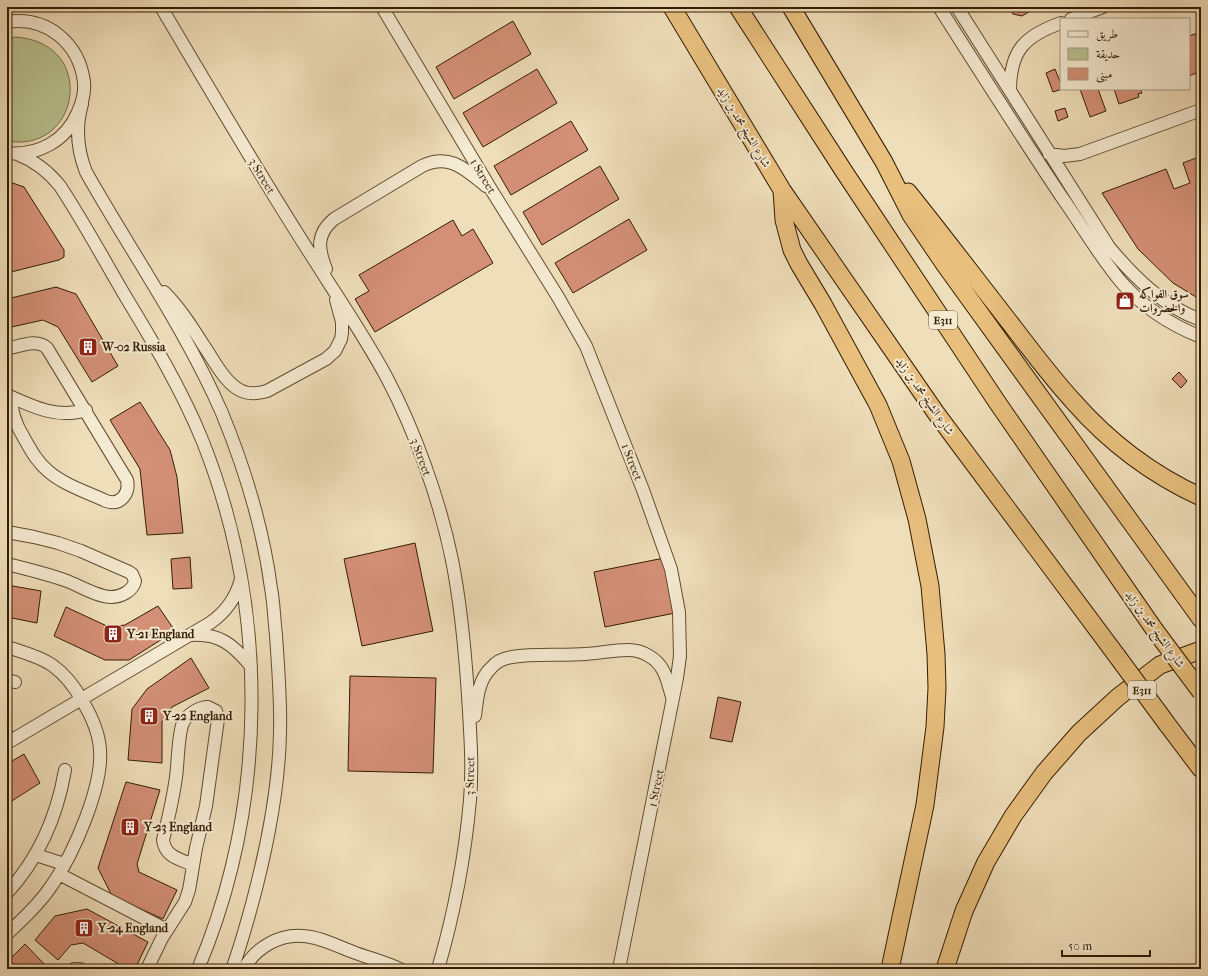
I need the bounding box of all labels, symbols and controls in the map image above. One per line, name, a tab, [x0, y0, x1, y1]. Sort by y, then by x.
legend	[1060, 18, 1190, 90]
text: طريق	[1096, 27, 1118, 42]
text: حديقة	[1096, 47, 1120, 62]
text: مبنى	[1096, 67, 1112, 83]
street label: شارع الشيخ محمد بن زايد	[711, 84, 774, 172]
street label: 3 Street	[246, 156, 278, 197]
street label: 1 Street	[467, 156, 499, 197]
place label: سوق الفواكه والخضروات	[1139, 286, 1189, 317]
shop icon: سوق الفواكه والخضروات	[1114, 290, 1136, 312]
road number: E311	[929, 311, 957, 329]
building icon: W-02 Russia	[77, 336, 99, 358]
place label: W-02 Russia	[101, 340, 166, 354]
street label: شارع الشيخ محمد بن زايد	[890, 354, 957, 440]
street label: 3 Street	[408, 436, 435, 478]
street label: 1 Street	[619, 442, 646, 483]
street label: شارع الشيخ محمد بن زايد	[1119, 588, 1188, 673]
building icon: Y-21 England	[102, 623, 124, 645]
place label: Y-21 England	[126, 627, 195, 642]
road number: E311	[1128, 681, 1156, 699]
building icon: Y-22 England	[138, 705, 160, 727]
place label: Y-22 England	[162, 709, 233, 724]
street label: 3 Street	[463, 756, 477, 796]
street label: 1 Street	[645, 767, 667, 808]
building icon: Y-23 England	[119, 816, 141, 838]
place label: Y-23 England	[143, 820, 212, 835]
building icon: Y-24 England	[73, 917, 95, 939]
place label: Y-24 England	[97, 921, 169, 936]
scale bar	[1062, 932, 1150, 958]
text: 50 m	[1068, 939, 1092, 953]

